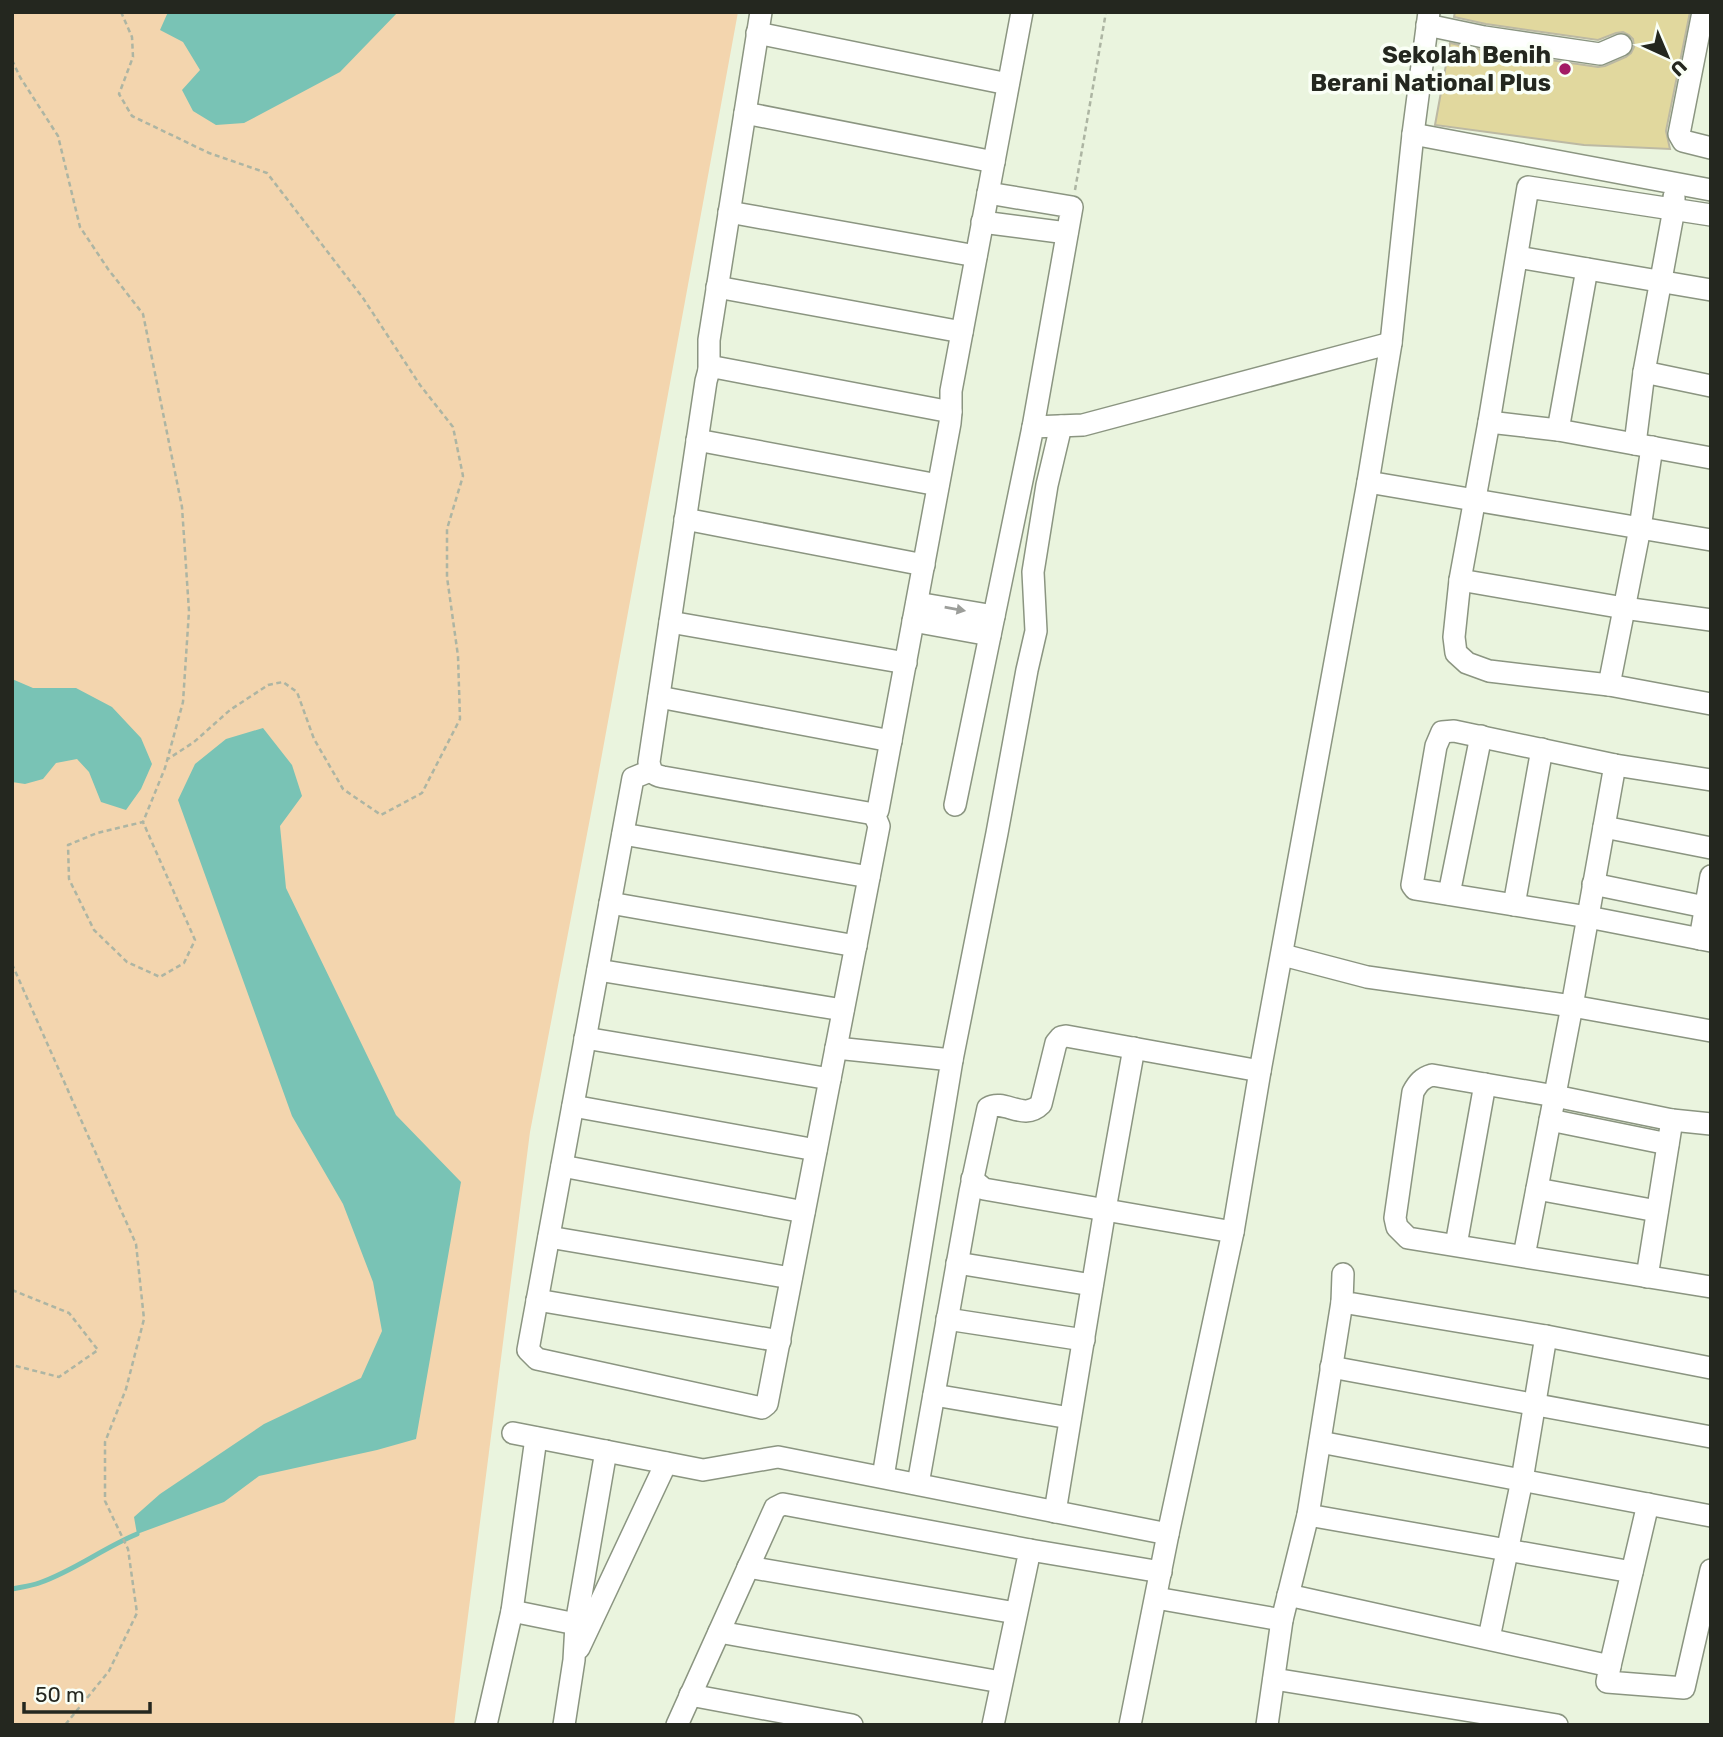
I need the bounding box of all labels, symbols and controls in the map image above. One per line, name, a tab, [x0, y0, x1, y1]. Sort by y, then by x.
north arrow	[1632, 21, 1702, 91]
place label: Sekolah Benih Berani National Plus	[1310, 41, 1551, 97]
text: U	[1666, 55, 1691, 81]
marker: Sekolah Benih Berani National Plus	[1557, 61, 1573, 77]
one-way arrow	[945, 604, 967, 615]
scale bar	[24, 1670, 150, 1714]
text: 50 m	[35, 1682, 85, 1707]

